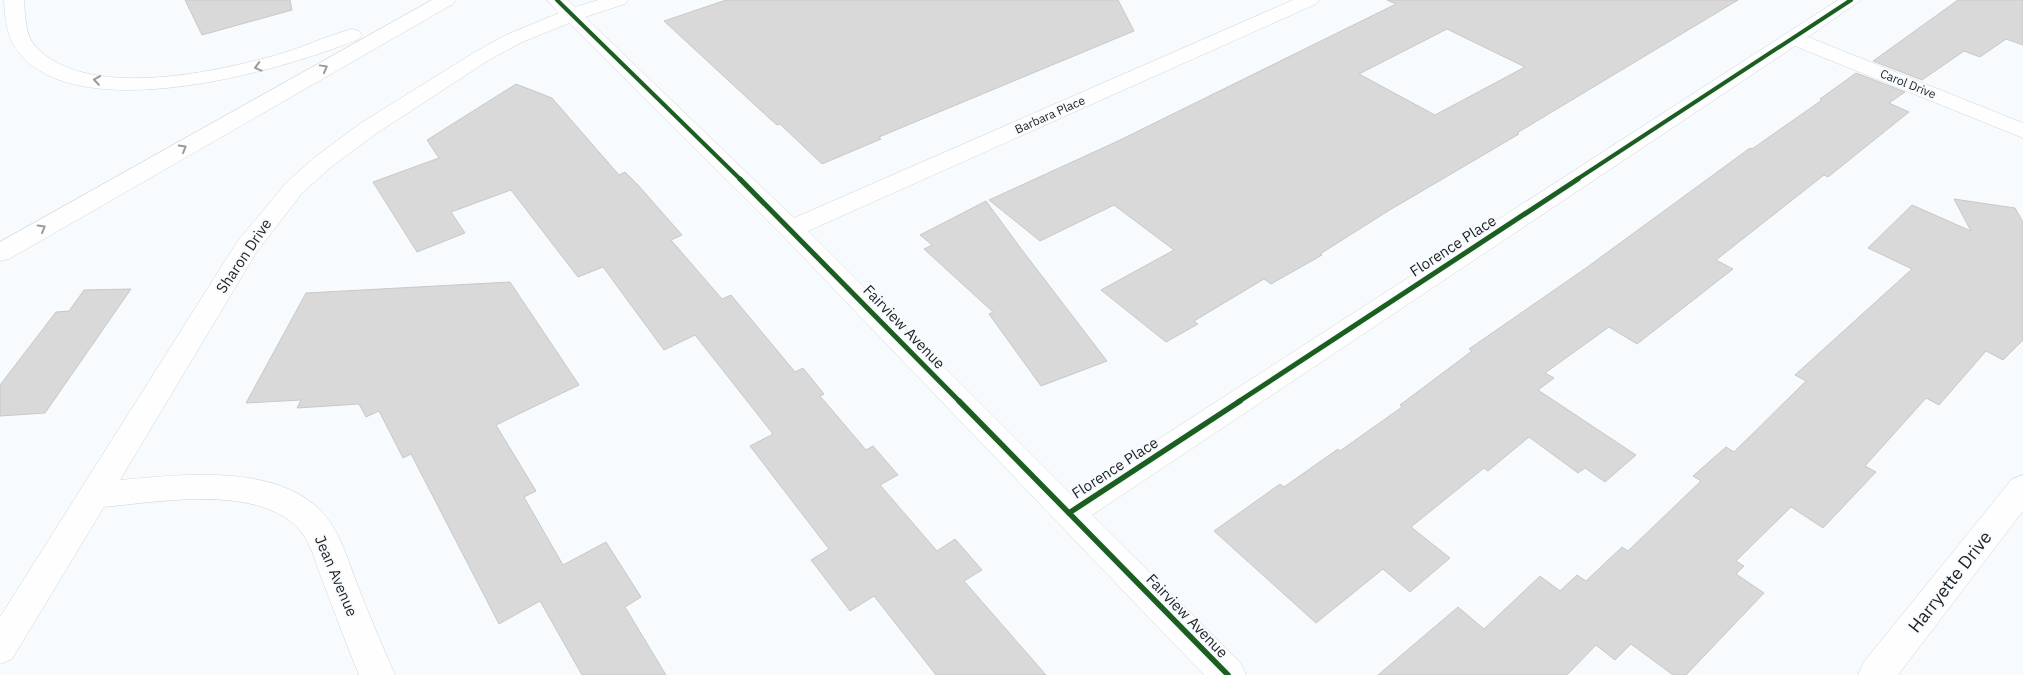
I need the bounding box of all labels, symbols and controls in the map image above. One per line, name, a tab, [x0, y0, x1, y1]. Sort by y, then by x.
one-way arrow	[253, 61, 262, 72]
one-way arrow	[319, 64, 328, 74]
street label: Carol Drive	[1878, 66, 1939, 102]
one-way arrow	[92, 76, 101, 86]
street label: Barbara Place	[1012, 92, 1088, 137]
one-way arrow	[178, 144, 187, 154]
street label: Florence Place	[1406, 211, 1499, 281]
street label: Sharon Drive	[212, 215, 275, 297]
one-way arrow	[37, 225, 46, 235]
street label: Fairview Avenue	[859, 281, 949, 373]
street label: Florence Place	[1068, 433, 1161, 503]
street label: Harryette Drive	[1903, 526, 1997, 637]
street label: Jean Avenue	[311, 532, 362, 619]
street label: Fairview Avenue	[1142, 570, 1232, 662]

